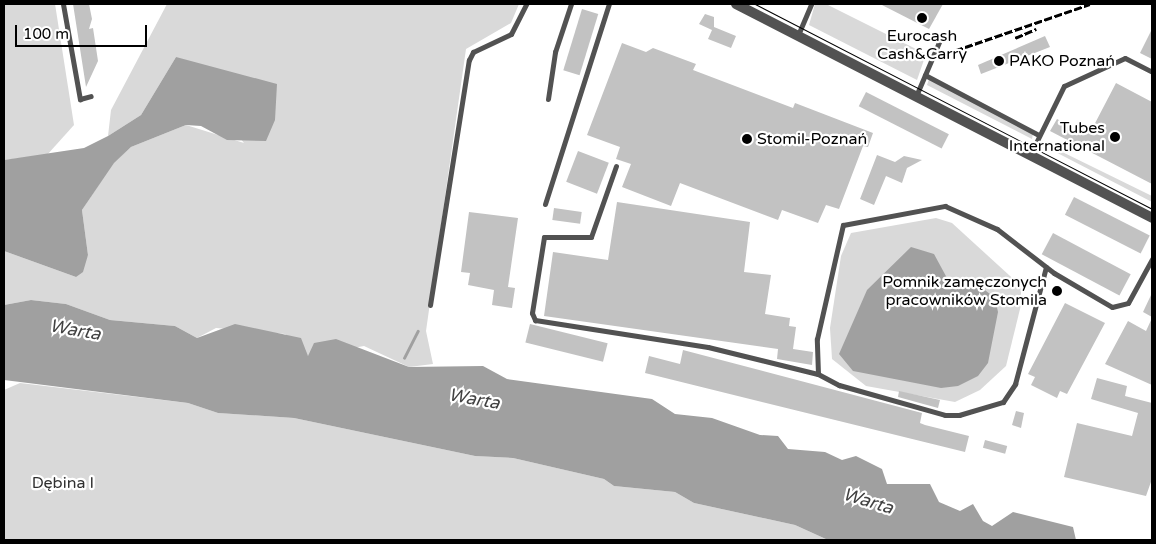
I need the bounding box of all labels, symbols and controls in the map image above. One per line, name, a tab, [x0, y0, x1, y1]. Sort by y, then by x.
marker: Eurocash Cash&Carry	[916, 12, 928, 24]
scale bar	[18, 15, 150, 47]
text: 100 m	[23, 25, 69, 43]
place label: Eurocash Cash&Carry	[877, 26, 967, 64]
place label: PAKO Poznań	[1009, 51, 1115, 71]
marker: PAKO Poznań	[993, 55, 1005, 67]
place label: Tubes International	[1009, 118, 1105, 156]
place label: Stomil-Poznań	[757, 129, 867, 149]
marker: Tubes International	[1109, 131, 1121, 143]
marker: Stomil-Poznań	[741, 133, 753, 145]
place label: Pomnik zamęczonych pracowników Stomila	[882, 272, 1047, 310]
marker: Pomnik zamęczonych pracowników Stomila	[1051, 285, 1063, 297]
water label: Warta	[48, 315, 102, 345]
water label: Warta	[447, 384, 501, 414]
park label: Dębina I	[32, 473, 94, 493]
water label: Warta	[840, 483, 896, 519]

